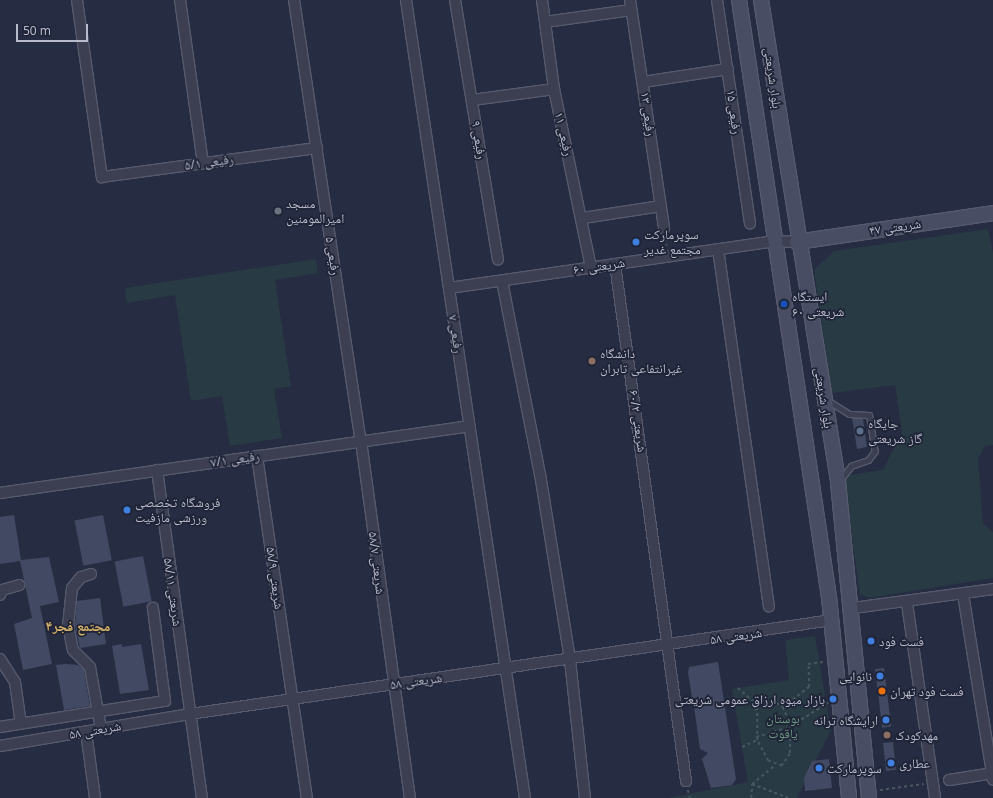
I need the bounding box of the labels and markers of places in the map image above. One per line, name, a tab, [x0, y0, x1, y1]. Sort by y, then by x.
place label: مسجد امیرالمومنین	[286, 196, 344, 227]
marker: مسجد امیرالمومنین	[273, 206, 283, 216]
place label: سوپرمارکت مجتمع غدیر	[644, 227, 701, 258]
marker: سوپرمارکت مجتمع غدیر	[631, 237, 641, 247]
place label: ایستگاه شریعتی ۶۰	[792, 289, 844, 320]
marker: ایستگاه شریعتی ۶۰	[779, 299, 789, 309]
place label: دانشگاه غیرانتفاعی تابران	[600, 346, 682, 377]
marker: دانشگاه غیرانتفاعی تابران	[587, 356, 597, 366]
place label: جایگاه گاز شریعتی	[868, 416, 922, 447]
marker: جایگاه گاز شریعتی	[855, 426, 865, 436]
place label: فروشگاه تخصصی ورزشی مازفیت	[135, 495, 221, 526]
marker: فروشگاه تخصصی ورزشی مازفیت	[122, 505, 132, 515]
place label: فست فود	[879, 633, 924, 649]
marker: فست فود	[866, 636, 876, 646]
place label: نانوایی	[839, 668, 872, 684]
marker: نانوایی	[875, 671, 885, 681]
place label: فست فود تهران	[890, 683, 964, 699]
marker: فست فود تهران	[877, 686, 887, 696]
place label: بازار میوه ارزاق عمومی شریعتی	[675, 691, 825, 707]
marker: بازار میوه ارزاق عمومی شریعتی	[828, 694, 838, 704]
place label: ارایشگاه ترانه	[814, 712, 878, 728]
marker: ارایشگاه ترانه	[881, 715, 891, 725]
place label: مهدکودک	[895, 727, 938, 743]
marker: مهدکودک	[882, 730, 892, 740]
place label: عطاری	[899, 755, 930, 771]
marker: عطاری	[886, 758, 896, 768]
place label: سوپرمارکت	[827, 760, 882, 776]
marker: سوپرمارکت	[814, 763, 824, 773]

